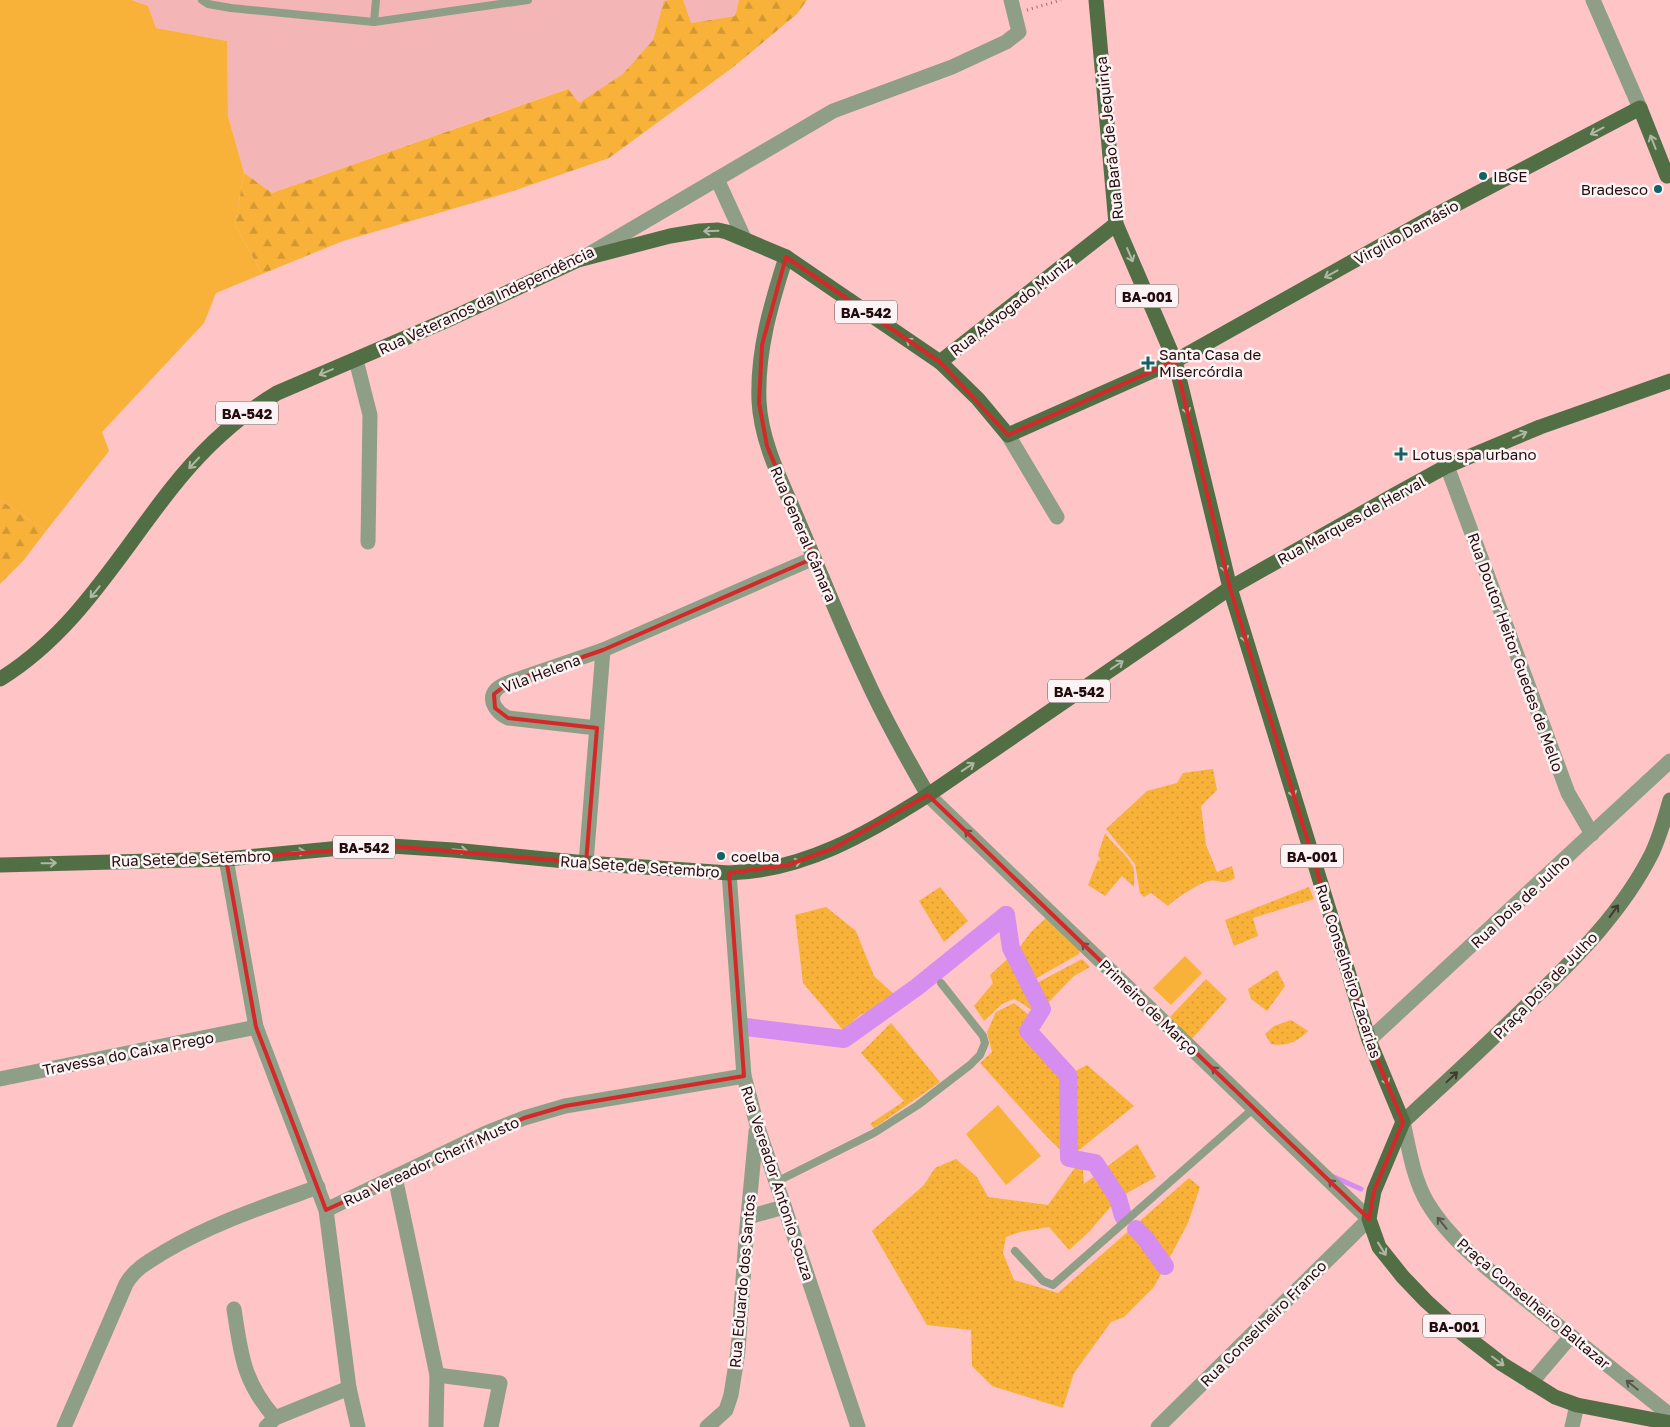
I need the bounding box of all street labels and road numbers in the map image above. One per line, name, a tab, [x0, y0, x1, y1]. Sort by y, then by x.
street label: Rua Barão de Jequiriça	[1091, 55, 1127, 221]
street label: Virgílio Damásio	[1351, 196, 1461, 268]
street label: Rua Veteranos da Independência	[375, 242, 597, 358]
street label: Rua Advogado Muniz	[946, 253, 1076, 359]
road number: BA-001	[1116, 284, 1178, 308]
road number: BA-542	[835, 300, 897, 324]
road number: BA-542	[216, 402, 278, 424]
street label: Rua General Câmara	[767, 463, 841, 605]
street label: Rua Marques de Herval	[1274, 472, 1428, 568]
street label: Rua Doutor Heitor Guedes de Mello	[1464, 530, 1568, 774]
street label: Vila Helena	[499, 650, 583, 696]
road number: BA-542	[1048, 679, 1110, 702]
road number: BA-542	[333, 836, 395, 859]
road number: BA-001	[1281, 844, 1343, 868]
street label: Rua Sete de Setembro	[111, 846, 271, 870]
street label: Rua Sete de Setembro	[560, 851, 720, 881]
street label: Rua Dois de Julho	[1467, 851, 1573, 951]
street label: Rua Conselheiro Zacarias	[1312, 882, 1386, 1060]
street label: Praça Dois de Julho	[1489, 928, 1601, 1042]
street label: Primeiro de Março	[1096, 955, 1202, 1059]
street label: Travessa do Caixa Prego	[41, 1028, 215, 1078]
street label: Rua Vereador Antonio Souza	[738, 1083, 818, 1283]
street label: Rua Vereador Cherif Musto	[340, 1112, 522, 1210]
street label: Rua Eduardo dos Santos	[725, 1193, 759, 1369]
street label: Praça Conselheiro Baltazar	[1454, 1234, 1614, 1372]
street label: Rua Conselheiro Franco	[1196, 1256, 1330, 1390]
road number: BA-001	[1423, 1314, 1485, 1338]

